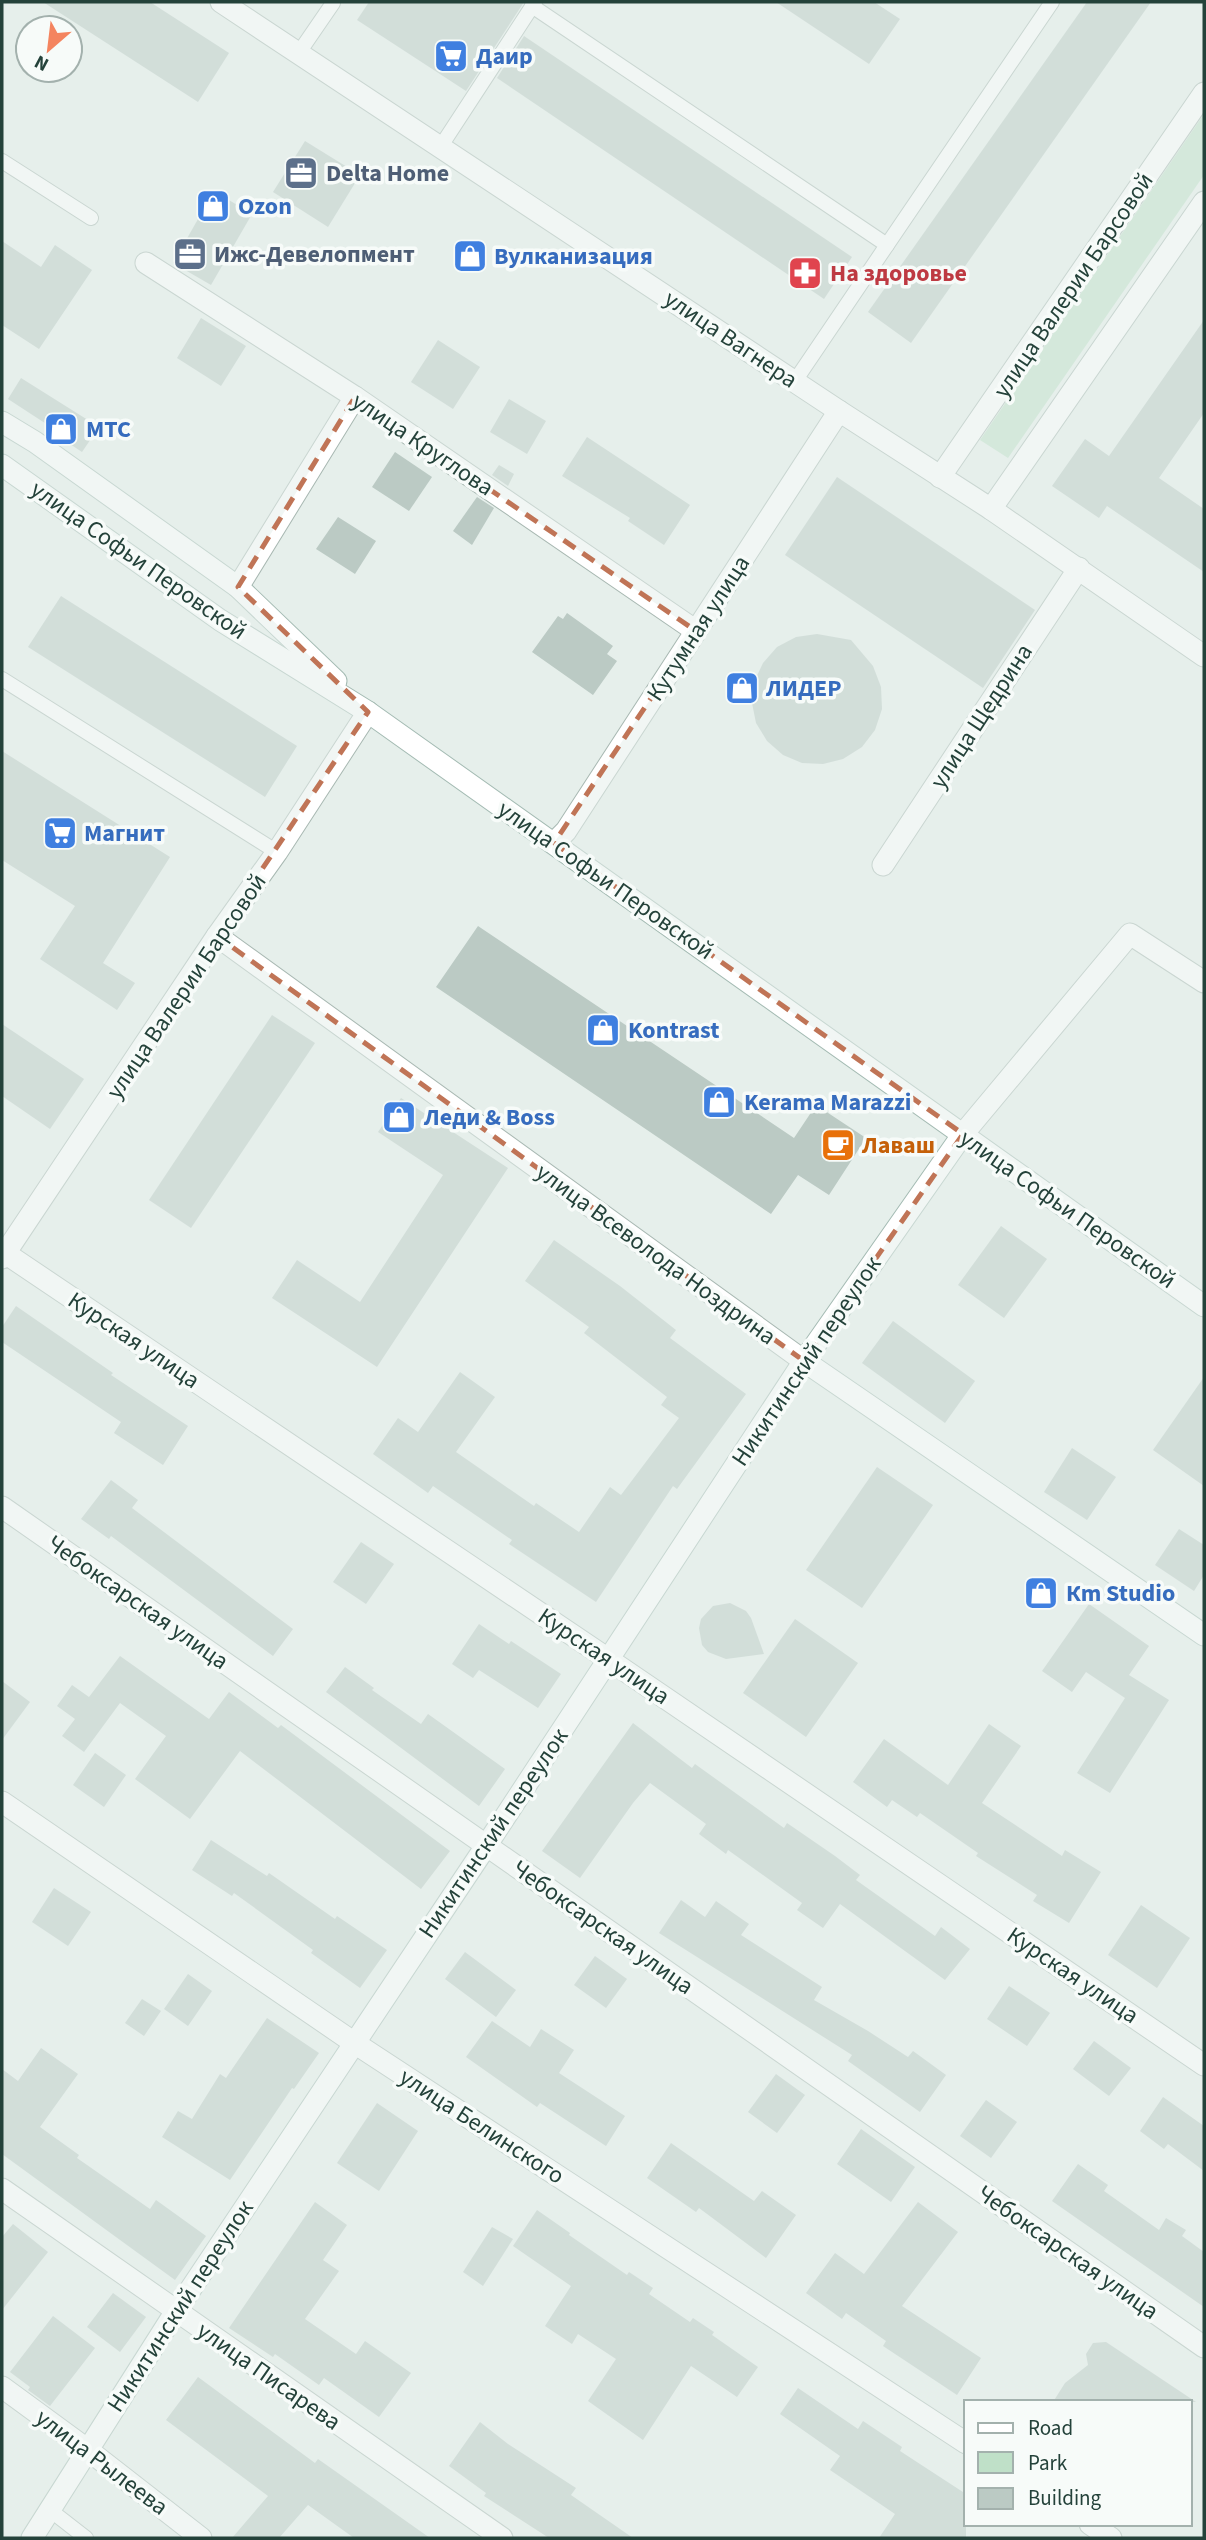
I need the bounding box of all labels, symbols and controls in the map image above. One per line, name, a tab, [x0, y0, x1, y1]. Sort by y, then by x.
north arrow	[14, 14, 84, 84]
supermarket icon: Даир	[432, 37, 470, 75]
place label: Даир	[476, 39, 533, 74]
text: N	[30, 48, 54, 78]
office icon: Delta Home	[282, 154, 320, 192]
place label: Delta Home	[326, 156, 449, 191]
street label: улица Валерии Барсовой	[985, 165, 1162, 405]
shop icon: Ozon	[194, 187, 232, 225]
place label: Ozon	[238, 189, 292, 224]
office icon: Ижс-Девелопмент	[171, 235, 209, 273]
place label: Ижс-Девелопмент	[214, 237, 415, 272]
shop icon: Вулканизация	[451, 237, 489, 275]
place label: Вулканизация	[494, 239, 653, 274]
pharmacy icon: На здоровье	[786, 254, 824, 292]
place label: На здоровье	[830, 256, 967, 291]
street label: улица Вагнера	[657, 282, 804, 397]
street label: улица Круглова	[345, 384, 501, 505]
shop icon: МТС	[42, 410, 80, 448]
place label: МТС	[86, 412, 131, 447]
street label: улица Софьи Перовской	[23, 472, 254, 648]
street label: Кутумная улица	[638, 548, 759, 708]
street label: улица Щедрина	[921, 637, 1041, 796]
shop icon: ЛИДЕР	[723, 669, 761, 707]
place label: ЛИДЕР	[765, 671, 841, 706]
street label: улица Софьи Перовской	[490, 792, 721, 968]
supermarket icon: Магнит	[41, 814, 79, 852]
place label: Магнит	[84, 816, 165, 851]
street label: улица Валерии Барсовой	[98, 866, 275, 1106]
shop icon: Kontrast	[584, 1011, 622, 1049]
place label: Kontrast	[628, 1013, 719, 1048]
shop icon: Kerama Marazzi	[700, 1083, 738, 1121]
place label: Kerama Marazzi	[744, 1085, 911, 1120]
shop icon: Леди & Boss	[380, 1098, 418, 1136]
place label: Леди & Boss	[423, 1100, 555, 1135]
street label: улица Софьи Перовской	[952, 1121, 1183, 1297]
cafe icon: Лаваш	[819, 1126, 857, 1164]
place label: Лаваш	[861, 1128, 935, 1163]
street label: улица Всеволода Ноздрина	[528, 1155, 783, 1354]
street label: Никитинский переулок	[723, 1249, 890, 1473]
street label: Курская улица	[61, 1283, 207, 1398]
street label: Чебоксарская улица	[40, 1527, 236, 1678]
shop icon: Кm Studio	[1022, 1574, 1060, 1612]
place label: Кm Studio	[1066, 1576, 1175, 1611]
street label: Курская улица	[531, 1599, 677, 1714]
street label: Никитинский переулок	[410, 1721, 577, 1945]
street label: Чебоксарская улица	[505, 1852, 701, 2003]
street label: Курская улица	[1000, 1918, 1146, 2033]
street label: улица Белинского	[392, 2060, 571, 2193]
street label: Чебоксарская улица	[970, 2177, 1166, 2328]
street label: Никитинский переулок	[99, 2193, 262, 2419]
street label: улица Писарева	[189, 2314, 348, 2439]
legend	[964, 2400, 1192, 2526]
street label: улица Рылеева	[28, 2401, 175, 2524]
text: Road	[1028, 2413, 1073, 2443]
text: Park	[1028, 2448, 1068, 2478]
text: Building	[1028, 2483, 1102, 2513]

